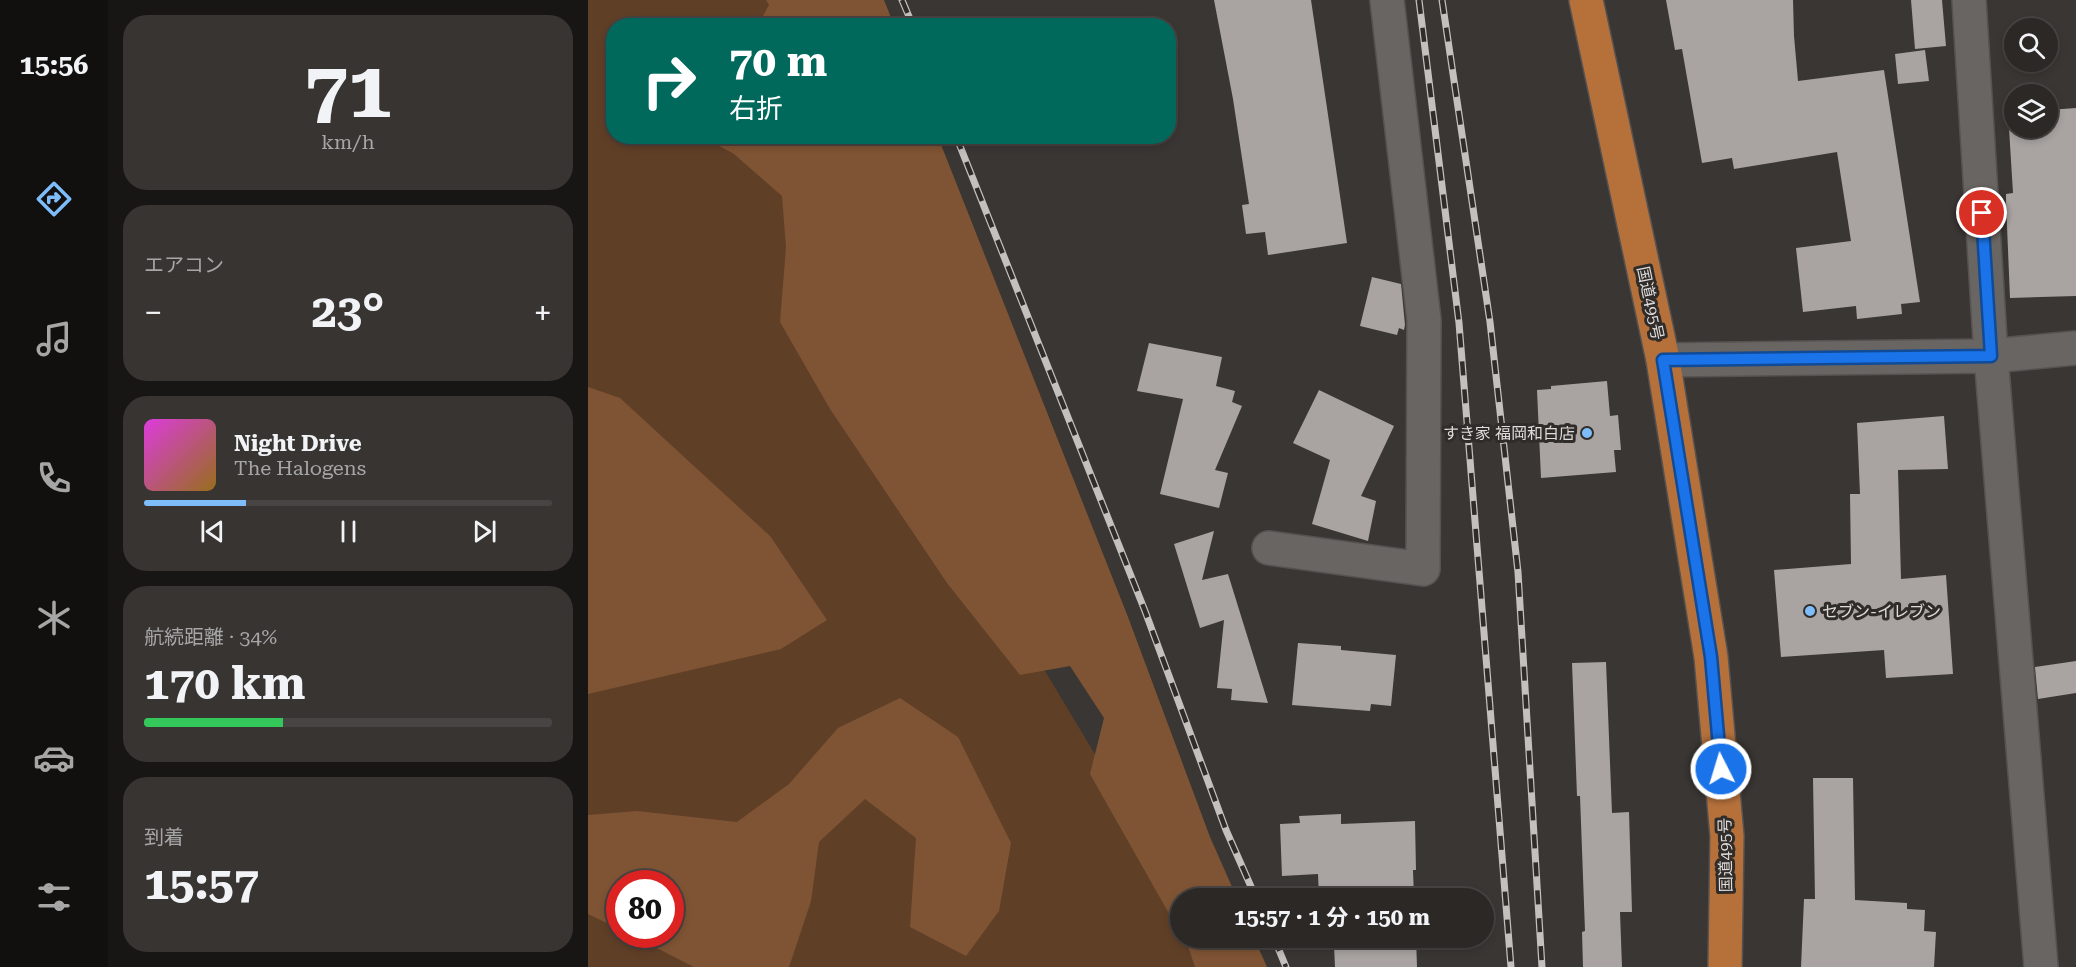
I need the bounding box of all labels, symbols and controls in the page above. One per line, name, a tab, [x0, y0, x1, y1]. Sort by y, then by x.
map controls	[2004, 18, 2058, 138]
button: search	[2004, 18, 2058, 72]
text: 70 m	[729, 37, 827, 86]
icon: right	[630, 42, 708, 120]
text: 71	[304, 45, 392, 136]
text: 15:56	[20, 49, 88, 81]
button: layers	[2004, 84, 2058, 138]
text: 右折	[729, 93, 783, 125]
text: km/h	[321, 130, 375, 154]
icon: directions	[33, 178, 75, 220]
pin	[1956, 187, 2007, 238]
icon: arrive	[1965, 196, 1998, 229]
text: エアコン	[144, 253, 224, 277]
street label: 国道495号	[1633, 265, 1668, 342]
text: 23°	[312, 285, 384, 338]
text: −	[144, 293, 162, 332]
text: +	[534, 293, 552, 332]
icon: music	[33, 318, 75, 360]
place label: すき家 福岡和白店	[1443, 424, 1575, 443]
marker: すき家 福岡和白店	[1580, 426, 1594, 440]
text: Night Drive	[234, 431, 362, 456]
text: The Halogens	[234, 456, 366, 480]
icon: phone	[33, 457, 75, 499]
icon: previous	[196, 515, 229, 548]
icon: pause	[332, 515, 365, 548]
icon: next	[468, 515, 501, 548]
icon: climate	[33, 597, 75, 639]
place label: セブン-イレブン	[1822, 602, 1941, 621]
marker: セブン-イレブン	[1803, 604, 1817, 618]
text: 航続距離 · 34%	[144, 625, 277, 649]
text: 170 km	[144, 657, 305, 710]
icon: car	[33, 737, 75, 779]
position arrow	[1689, 737, 1753, 801]
street label: 国道495号	[1715, 817, 1736, 893]
text: 到着	[144, 825, 184, 849]
text: 15:57	[144, 857, 259, 910]
speed limit sign: 80	[606, 870, 684, 948]
icon: filters	[33, 876, 75, 918]
text: 15:57 · 1 分 · 150 m	[1234, 905, 1430, 930]

